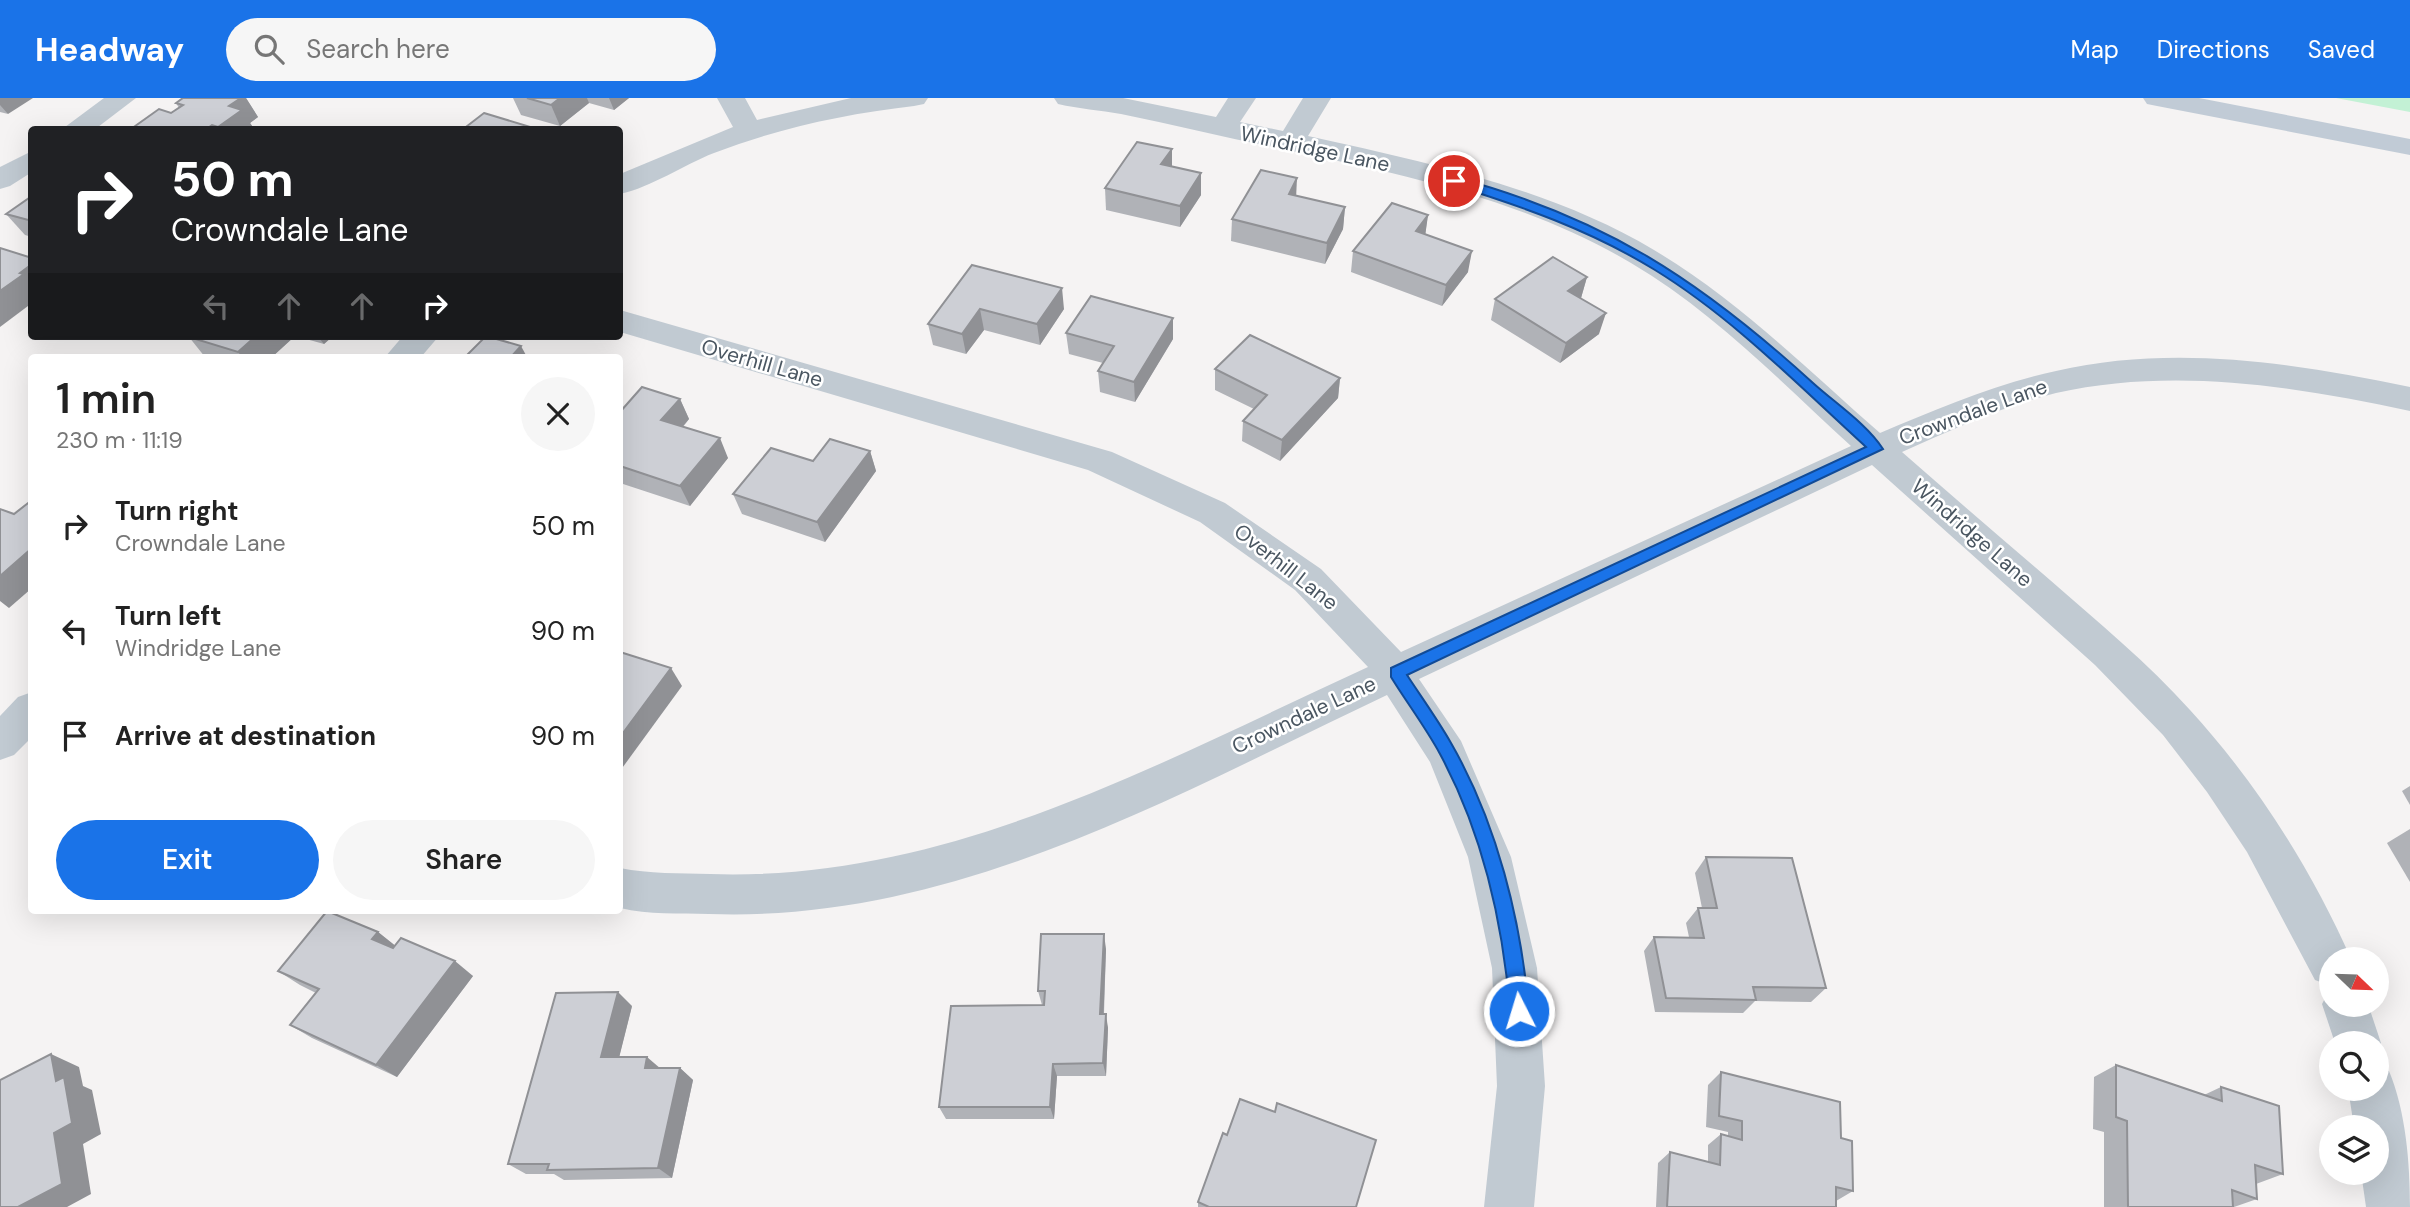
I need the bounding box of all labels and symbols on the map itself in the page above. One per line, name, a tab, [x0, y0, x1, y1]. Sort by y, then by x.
street label: Windridge Lane	[1238, 120, 1392, 178]
pin	[1424, 151, 1484, 211]
street label: Overhill Lane	[698, 332, 826, 394]
street label: Crowndale Lane	[1895, 372, 2051, 452]
street label: Windridge Lane	[1906, 473, 2039, 593]
street label: Overhill Lane	[1228, 517, 1344, 617]
street label: Crowndale Lane	[1227, 669, 1381, 761]
north arrow	[2319, 947, 2389, 1017]
position arrow	[1482, 974, 1556, 1048]

